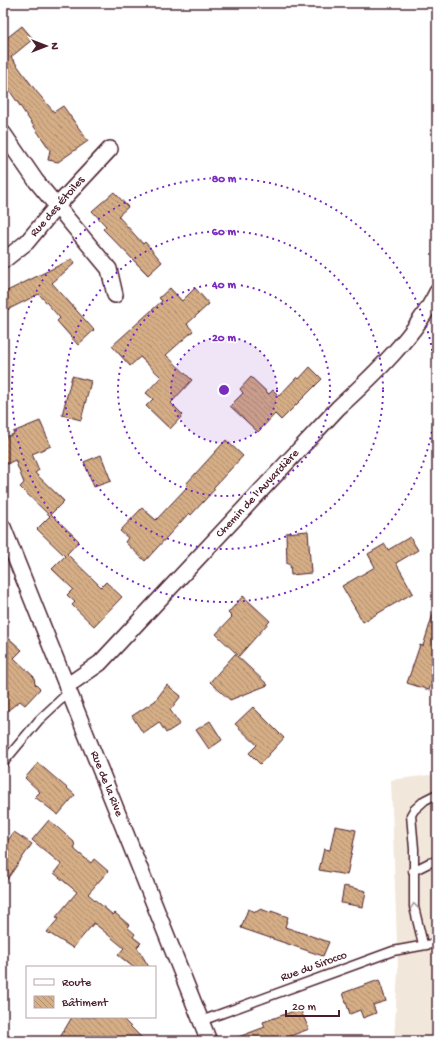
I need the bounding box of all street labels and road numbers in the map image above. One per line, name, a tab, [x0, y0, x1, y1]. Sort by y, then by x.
street label: Rue des Étoiles	[28, 173, 89, 240]
street label: Chemin de l'Auvardière	[213, 446, 303, 541]
street label: Rue de la Rive	[86, 749, 126, 820]
street label: Rue du Sirocco	[279, 949, 349, 985]

